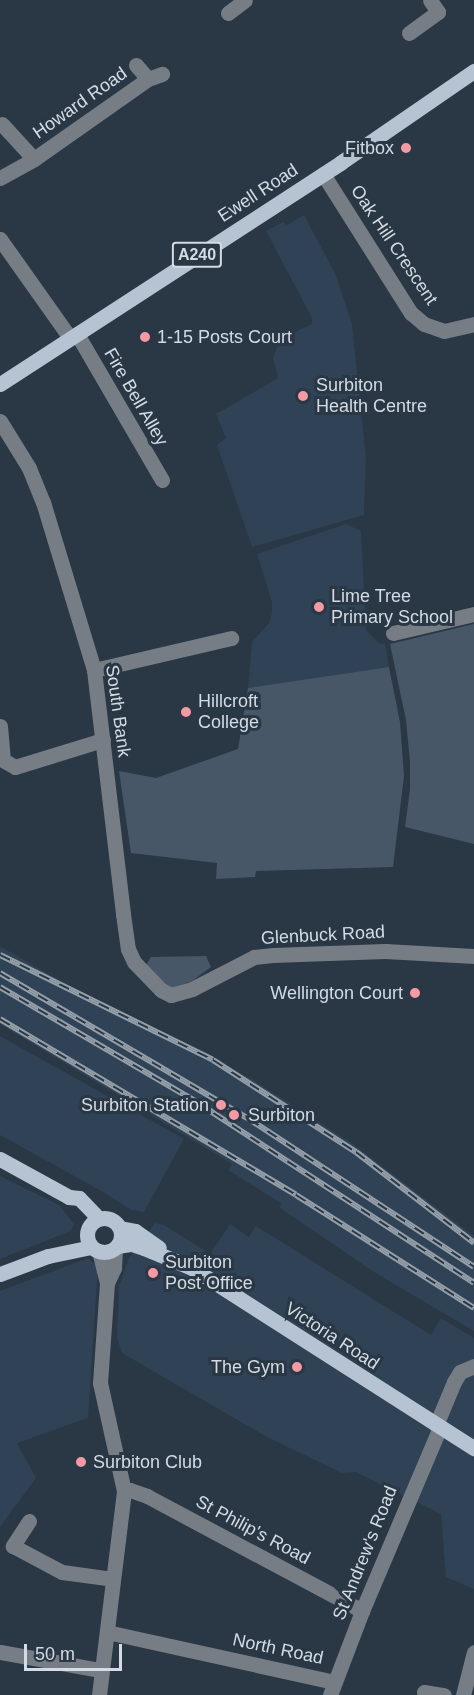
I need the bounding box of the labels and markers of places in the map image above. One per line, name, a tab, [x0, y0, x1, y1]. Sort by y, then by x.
place label: Fitbox	[345, 137, 394, 159]
marker: Fitbox	[399, 141, 413, 155]
place label: 1-15 Posts Court	[157, 326, 292, 348]
marker: 1-15 Posts Court	[138, 330, 152, 344]
place label: Surbiton Health Centre	[316, 375, 427, 418]
marker: Surbiton Health Centre	[294, 387, 312, 405]
place label: Lime Tree Primary School	[331, 586, 453, 628]
marker: Lime Tree Primary School	[312, 600, 326, 614]
place label: Hillcroft College	[198, 691, 259, 734]
marker: Hillcroft College	[179, 705, 193, 719]
place label: Wellington Court	[270, 982, 403, 1004]
marker: Wellington Court	[408, 986, 422, 1000]
place label: Surbiton Station	[81, 1094, 209, 1116]
marker: Surbiton Station	[214, 1098, 228, 1112]
place label: Surbiton	[248, 1104, 315, 1126]
marker: Surbiton	[225, 1106, 243, 1124]
place label: Surbiton Post Office	[165, 1252, 253, 1294]
marker: Surbiton Post Office	[146, 1266, 160, 1280]
place label: The Gym	[211, 1356, 285, 1378]
marker: The Gym	[290, 1360, 304, 1374]
place label: Surbiton Club	[93, 1451, 202, 1473]
marker: Surbiton Club	[74, 1455, 88, 1469]

